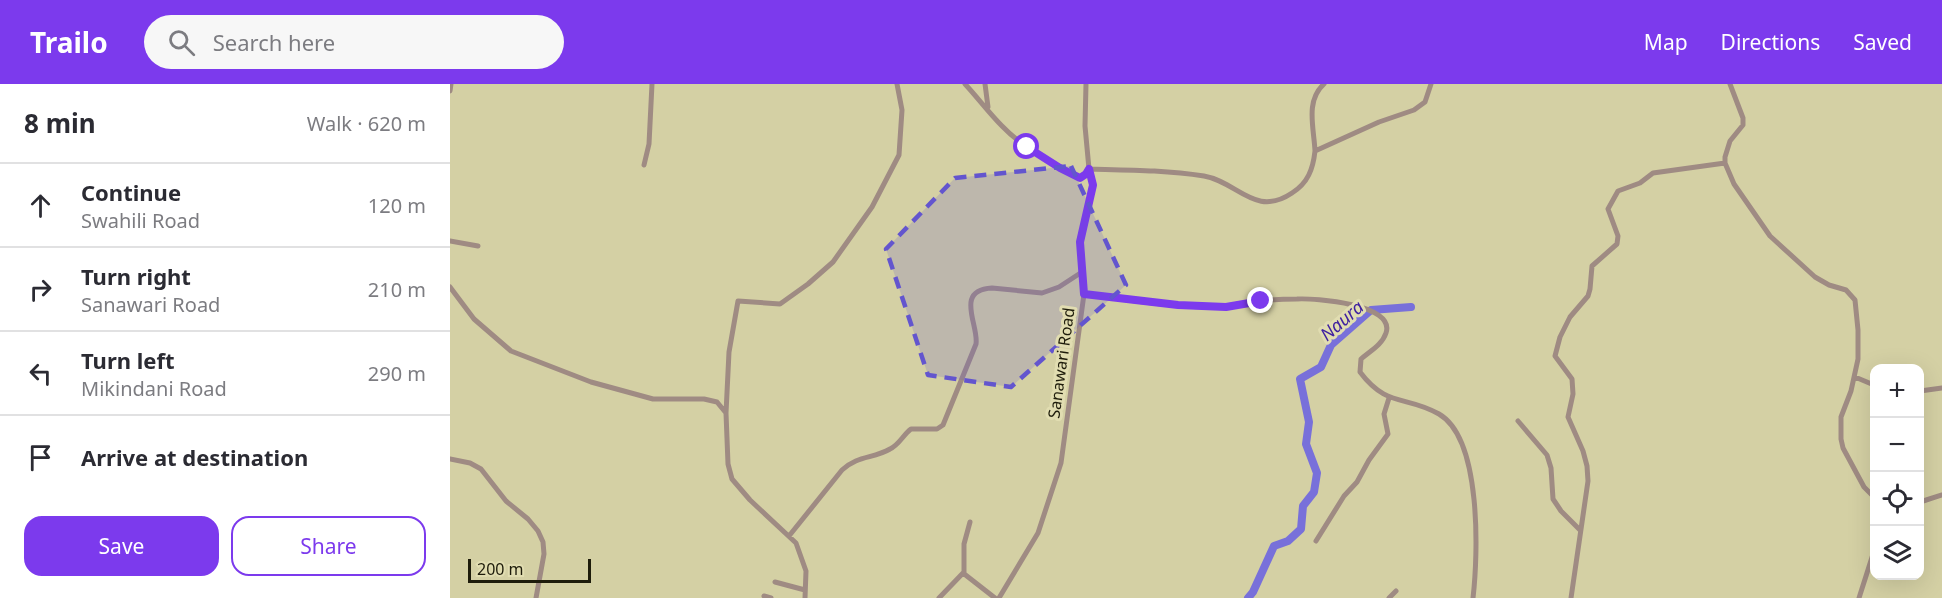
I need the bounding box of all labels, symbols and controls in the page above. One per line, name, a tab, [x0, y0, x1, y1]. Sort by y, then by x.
search box	[144, 15, 564, 69]
text: Trailo	[30, 23, 108, 61]
icon: search	[165, 26, 198, 59]
text: Search here	[213, 27, 335, 57]
text: Map	[1644, 28, 1688, 56]
text: Directions	[1721, 28, 1820, 56]
text: Saved	[1853, 28, 1912, 56]
text: 8 min	[24, 105, 96, 141]
text: Walk · 620 m	[307, 110, 426, 137]
route start	[1013, 133, 1039, 159]
text: Continue	[81, 177, 181, 207]
icon: ahead	[24, 189, 57, 222]
text: 120 m	[368, 192, 426, 219]
text: Swahili Road	[81, 207, 200, 234]
text: Turn right	[81, 261, 191, 291]
icon: right	[24, 273, 57, 306]
text: 210 m	[368, 276, 426, 303]
route end	[1247, 287, 1273, 313]
text: Sanawari Road	[81, 291, 220, 318]
water label: Naura	[1314, 295, 1368, 346]
street label: Sanawari Road	[1042, 306, 1080, 420]
text: Turn left	[81, 345, 175, 375]
icon: left	[24, 357, 57, 390]
text: 290 m	[368, 360, 426, 387]
map controls	[1870, 364, 1924, 580]
button: +	[1870, 364, 1924, 418]
text: Mikindani Road	[81, 375, 227, 402]
button: −	[1870, 418, 1924, 472]
icon: arrive	[24, 441, 57, 474]
text: Arrive at destination	[81, 442, 308, 472]
button: locate	[1870, 472, 1924, 526]
button: Save	[24, 516, 219, 576]
button: Share	[231, 516, 426, 576]
button: layers	[1870, 526, 1924, 580]
scale bar	[468, 556, 591, 584]
text: 200 m	[477, 558, 524, 580]

